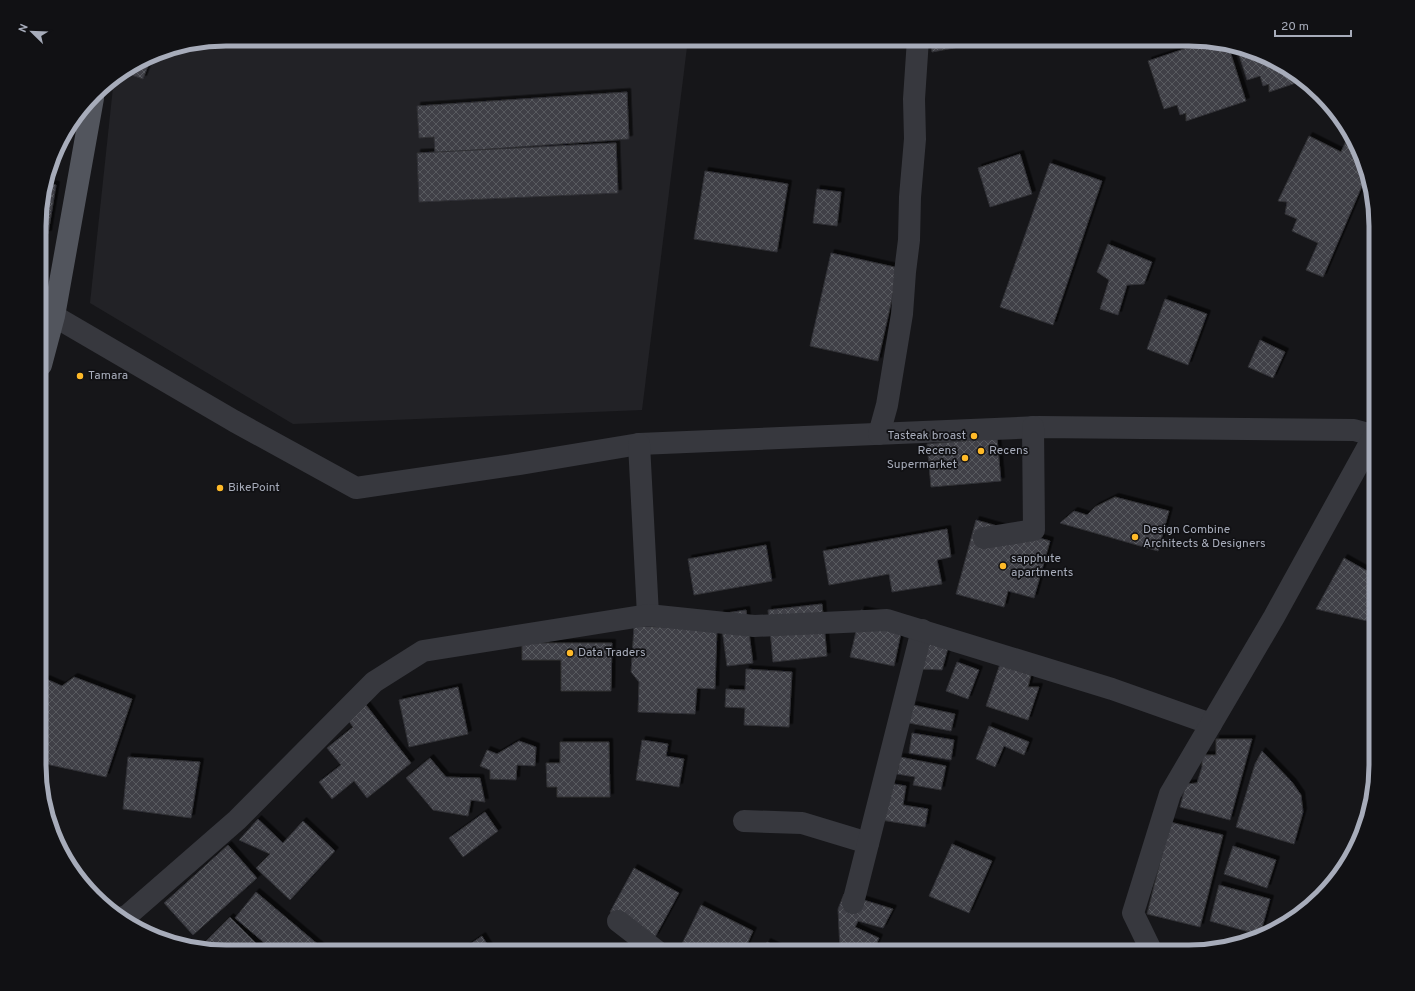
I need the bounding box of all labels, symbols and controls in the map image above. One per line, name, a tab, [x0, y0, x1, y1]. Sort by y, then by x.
north arrow	[12, 12, 52, 52]
scale bar	[1275, 12, 1351, 38]
text: 20 m	[1281, 19, 1309, 35]
text: N	[16, 22, 32, 35]
place label: Tamara	[88, 368, 128, 384]
marker: Tamara	[75, 371, 85, 381]
place label: Tasteak broast	[887, 428, 966, 444]
marker: Tasteak broast	[969, 431, 979, 441]
place label: Recens Supermarket	[887, 443, 957, 473]
place label: Recens	[989, 443, 1028, 459]
marker: Recens	[976, 446, 986, 456]
marker: Recens Supermarket	[960, 453, 970, 463]
place label: BikePoint	[228, 480, 280, 496]
marker: BikePoint	[215, 483, 225, 493]
place label: Design Combine Architects & Designers	[1143, 522, 1266, 552]
marker: Design Combine Architects & Designers	[1130, 532, 1140, 542]
place label: sapphute apartments	[1011, 551, 1073, 581]
marker: sapphute apartments	[998, 561, 1008, 571]
place label: Data Traders	[578, 645, 646, 661]
marker: Data Traders	[565, 648, 575, 658]

